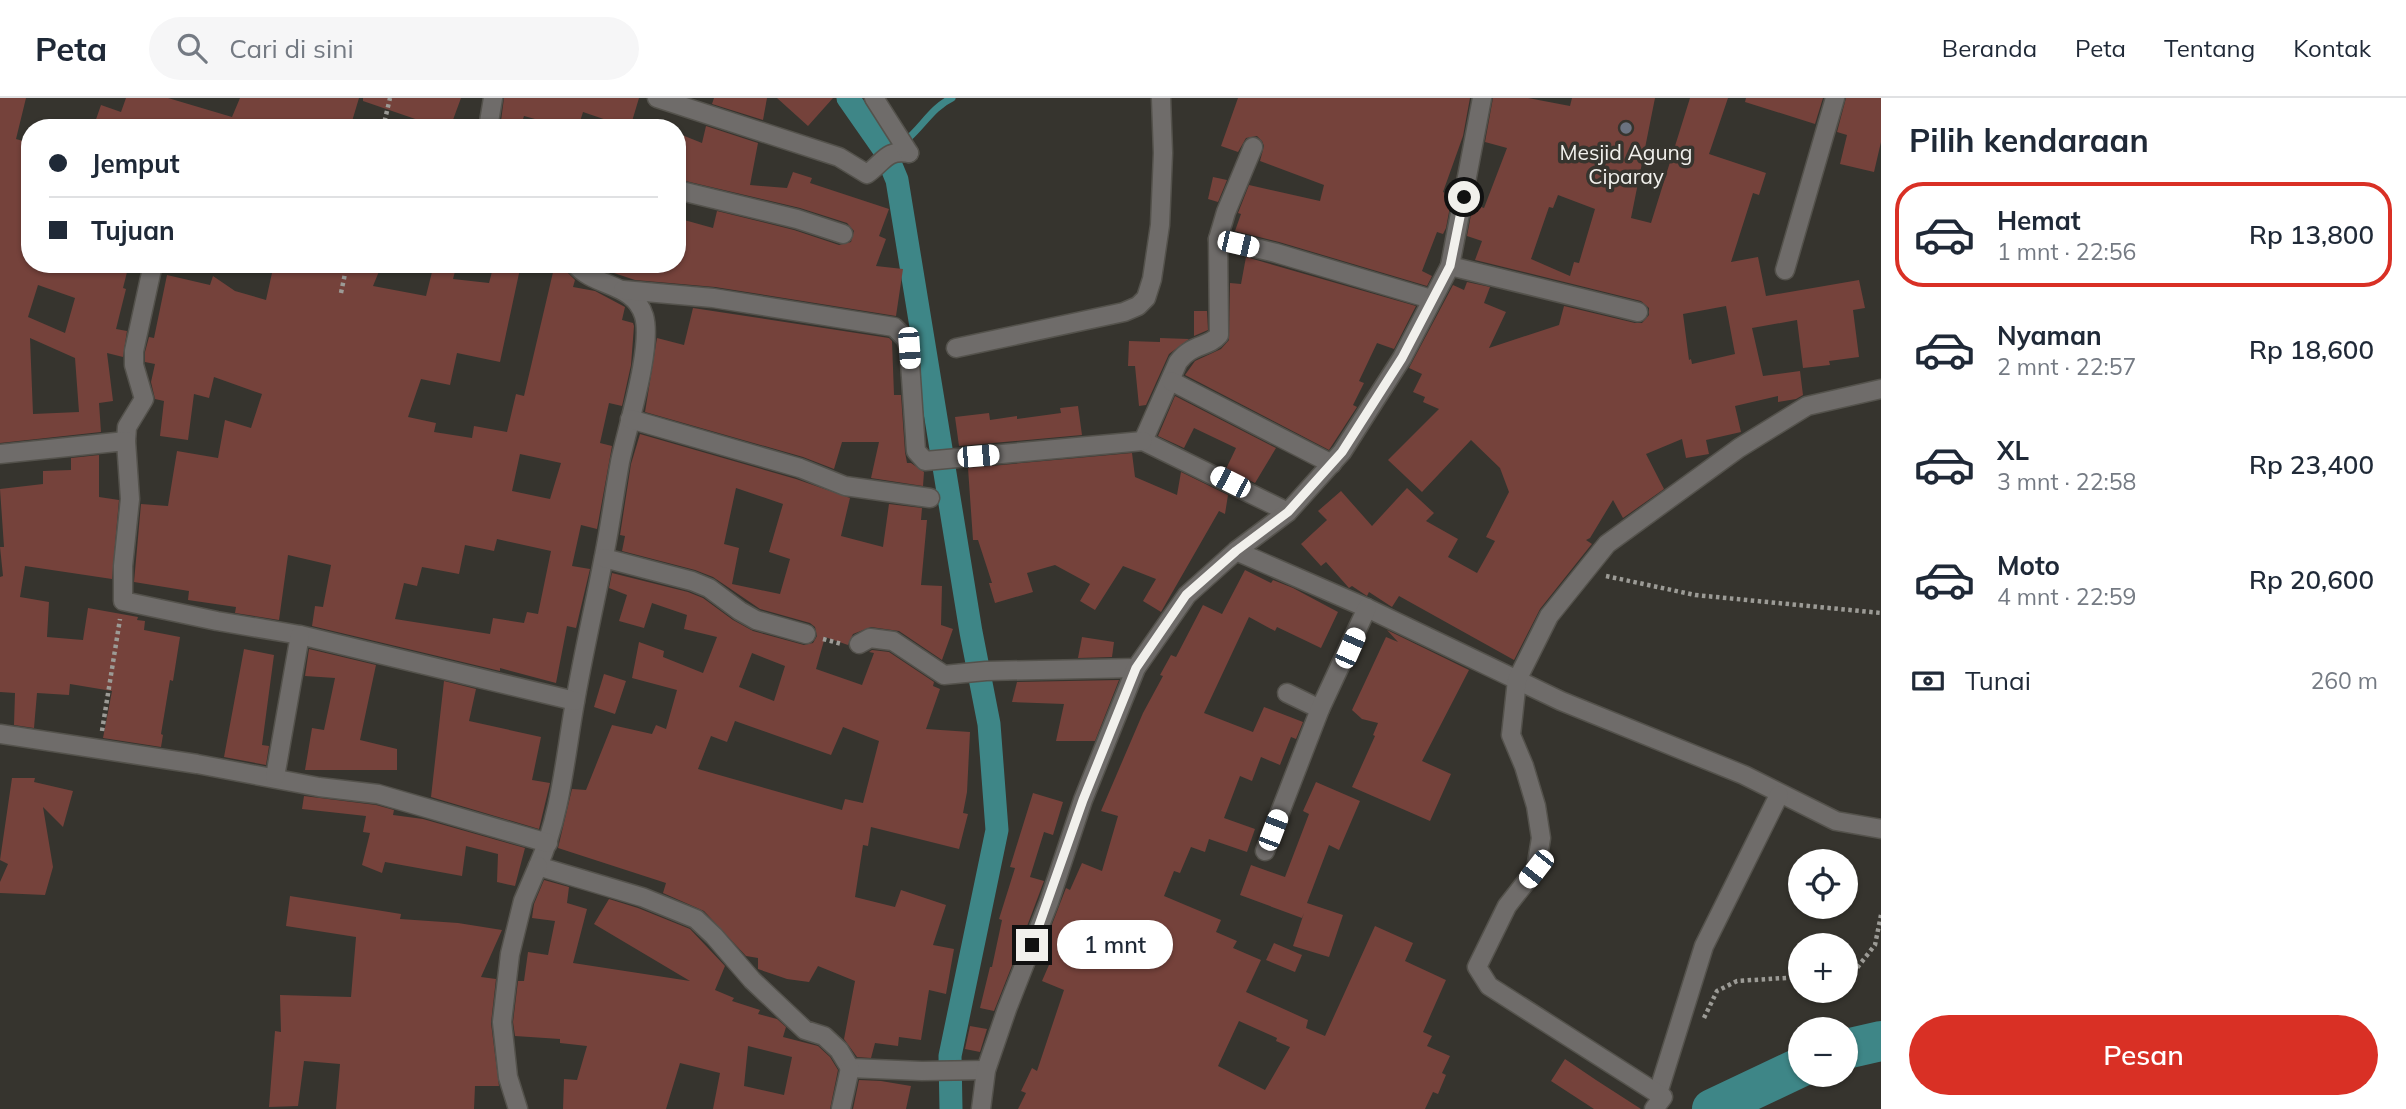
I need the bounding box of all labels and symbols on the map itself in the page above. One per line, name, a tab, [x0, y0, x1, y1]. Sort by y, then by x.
marker: Mesjid Agung Ciparay	[1618, 120, 1634, 136]
place label: Mesjid Agung Ciparay	[1559, 139, 1693, 189]
route start	[1448, 181, 1480, 213]
car	[1216, 229, 1261, 259]
car	[898, 326, 921, 370]
car	[957, 444, 1000, 468]
car	[1207, 463, 1254, 501]
car	[1332, 625, 1369, 671]
car	[1256, 807, 1291, 853]
car	[1515, 846, 1558, 892]
callout: 1 mnt	[1056, 920, 1172, 970]
route end	[1016, 929, 1048, 961]

